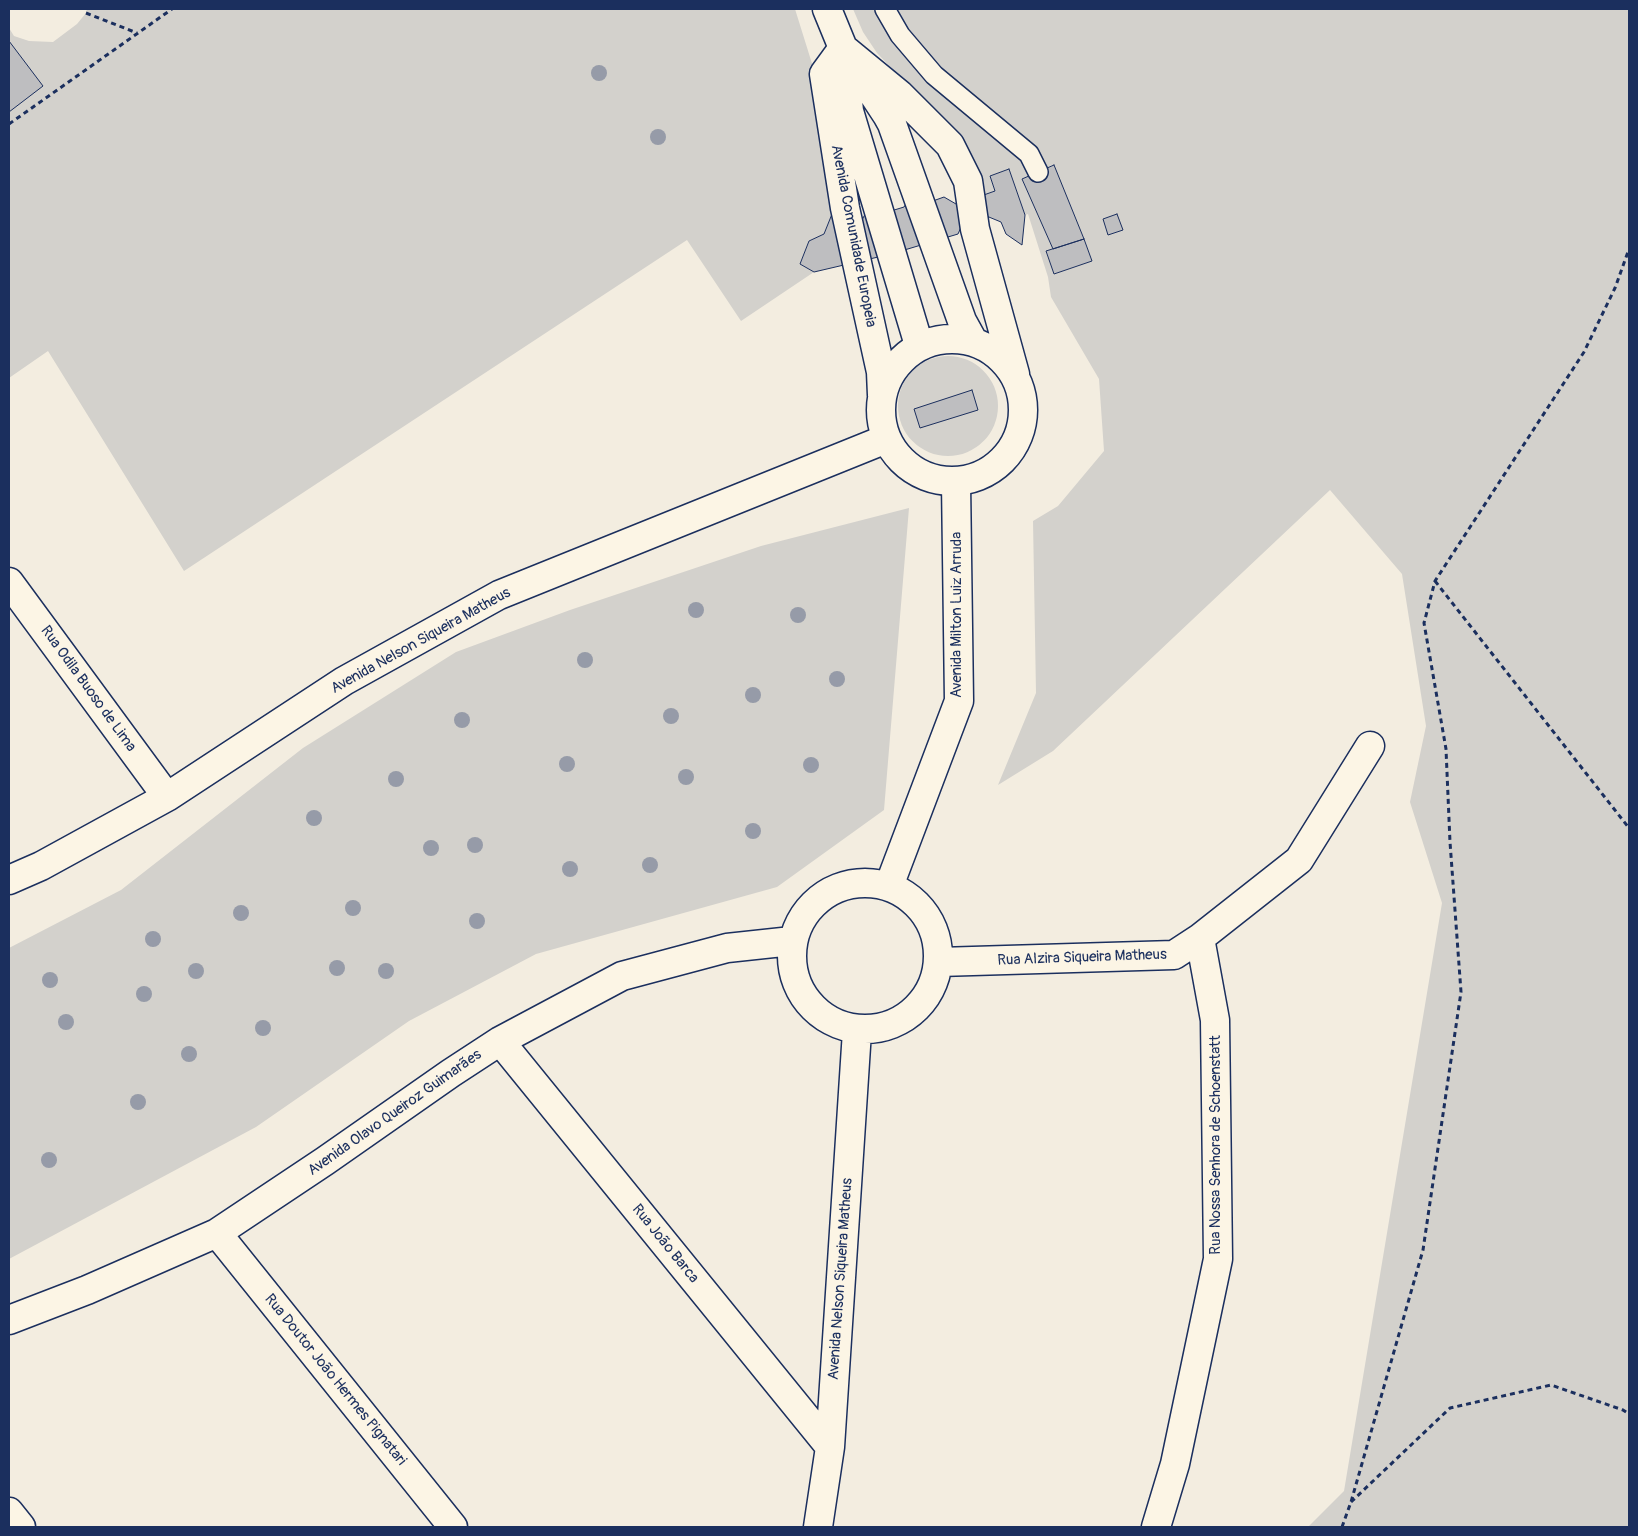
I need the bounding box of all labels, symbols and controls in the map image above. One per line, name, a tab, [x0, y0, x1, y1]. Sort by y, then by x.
street label: Avenida Comunidade Europeia	[826, 143, 880, 329]
street label: Avenida Milton Luiz Arruda	[948, 532, 966, 698]
street label: Avenida Nelson Siqueira Matheus	[328, 584, 514, 698]
street label: Rua Odila Buoso de Lima	[36, 623, 140, 755]
street label: Rua Alzira Siqueira Matheus	[997, 946, 1167, 970]
street label: Rua Nossa Senhora de Schoenstatt	[1207, 1035, 1225, 1255]
street label: Avenida Olavo Queiroz Guimarães	[305, 1046, 485, 1180]
street label: Avenida Nelson Siqueira Matheus	[825, 1177, 857, 1381]
street label: Rua João Barca	[628, 1201, 702, 1287]
street label: Rua Doutor João Hermes Pignatari	[260, 1291, 410, 1469]

